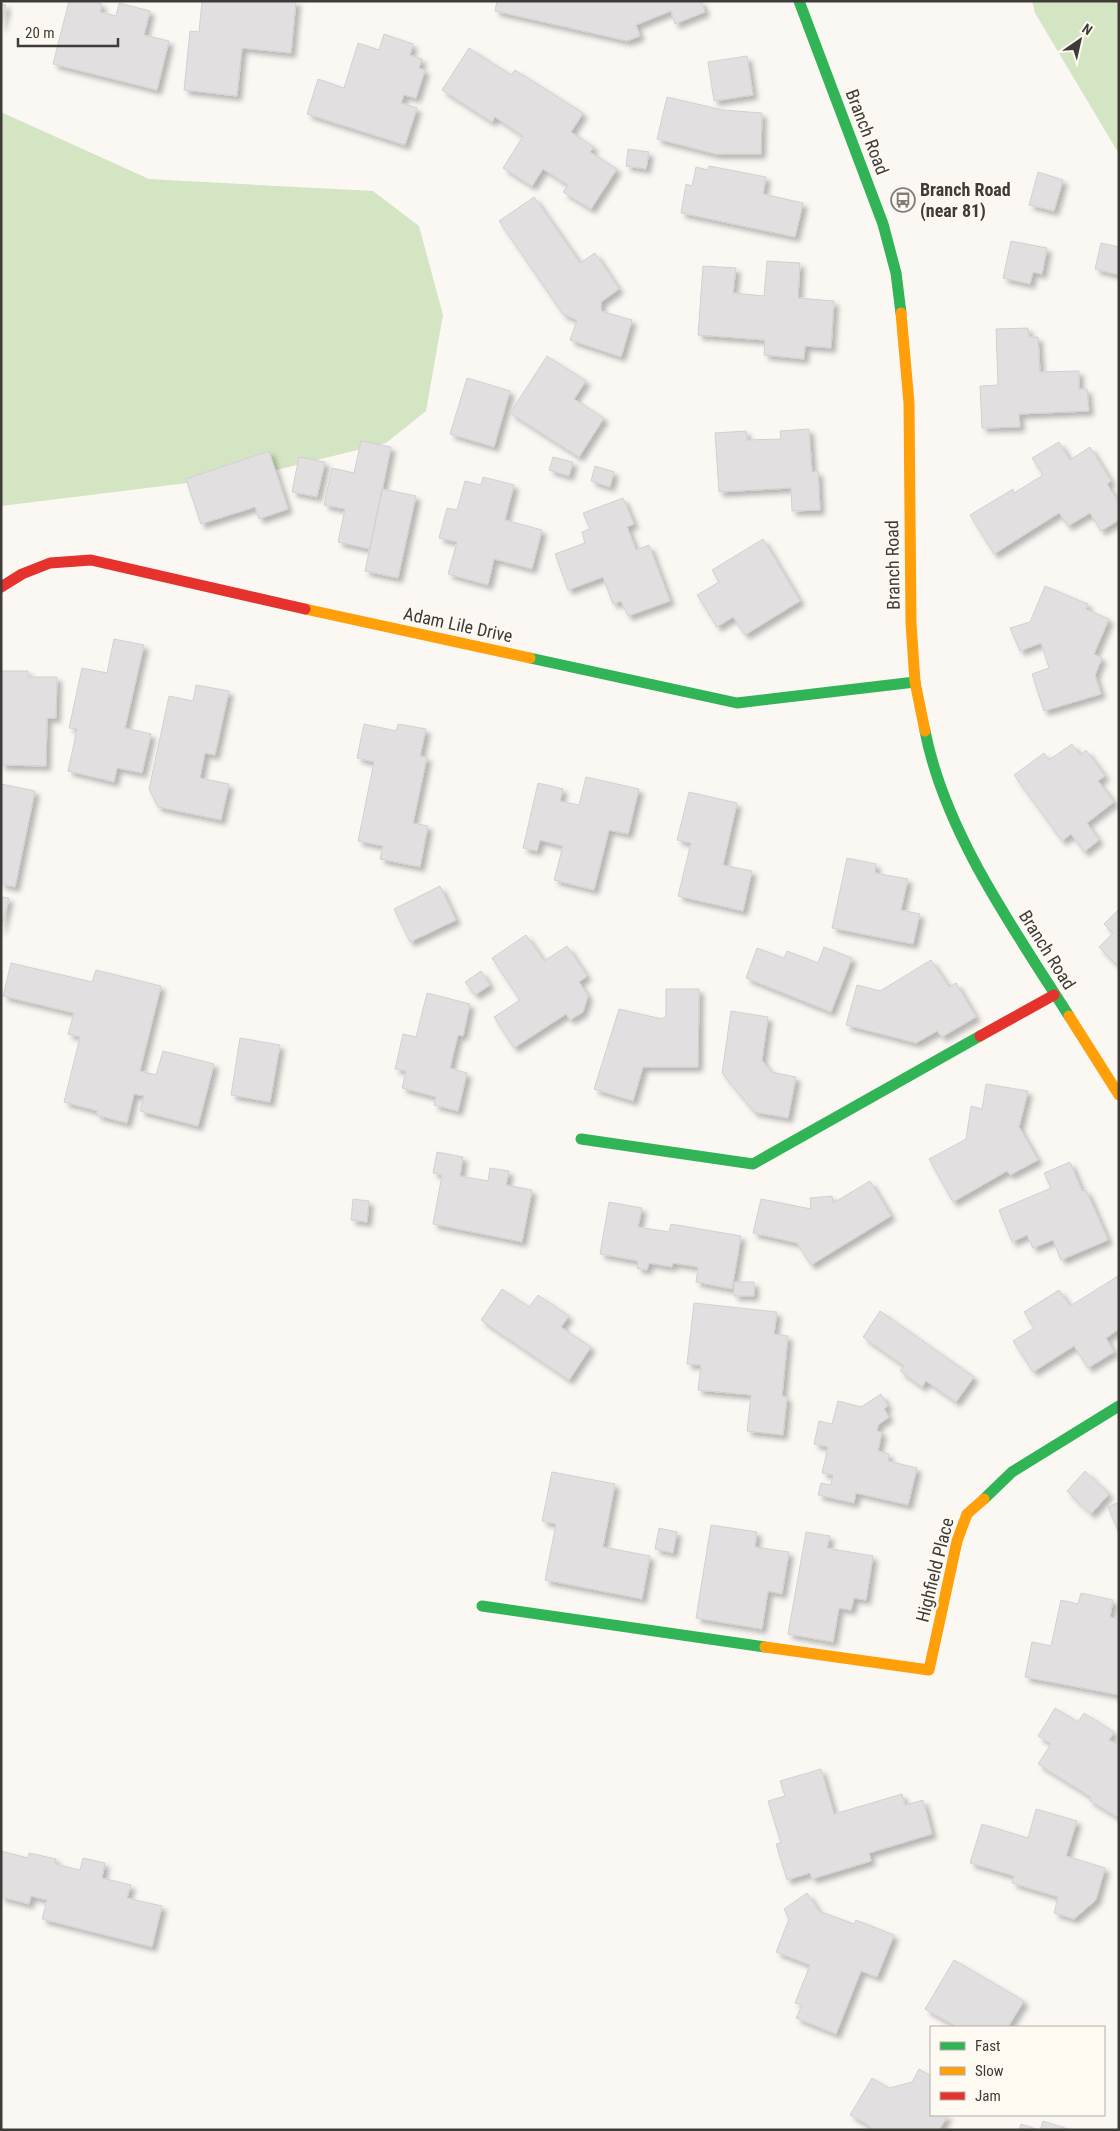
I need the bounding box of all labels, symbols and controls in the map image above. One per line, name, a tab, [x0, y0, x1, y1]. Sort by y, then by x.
scale bar	[18, 15, 118, 47]
north arrow	[1055, 15, 1105, 65]
text: N	[1079, 20, 1095, 38]
text: 20 m	[25, 24, 55, 42]
street label: Branch Road	[842, 86, 893, 177]
place label: Branch Road (near 81)	[920, 179, 1011, 222]
bus stop icon: Branch Road (near 81)	[890, 187, 916, 213]
street label: Branch Road	[881, 520, 904, 610]
street label: Adam Lile Drive	[402, 603, 515, 646]
street label: Branch Road	[1015, 906, 1080, 993]
street label: Highfield Place	[911, 1516, 958, 1624]
legend	[930, 2026, 1105, 2116]
text: Fast	[975, 2037, 1000, 2055]
text: Slow	[975, 2062, 1004, 2080]
text: Jam	[975, 2087, 1001, 2105]

